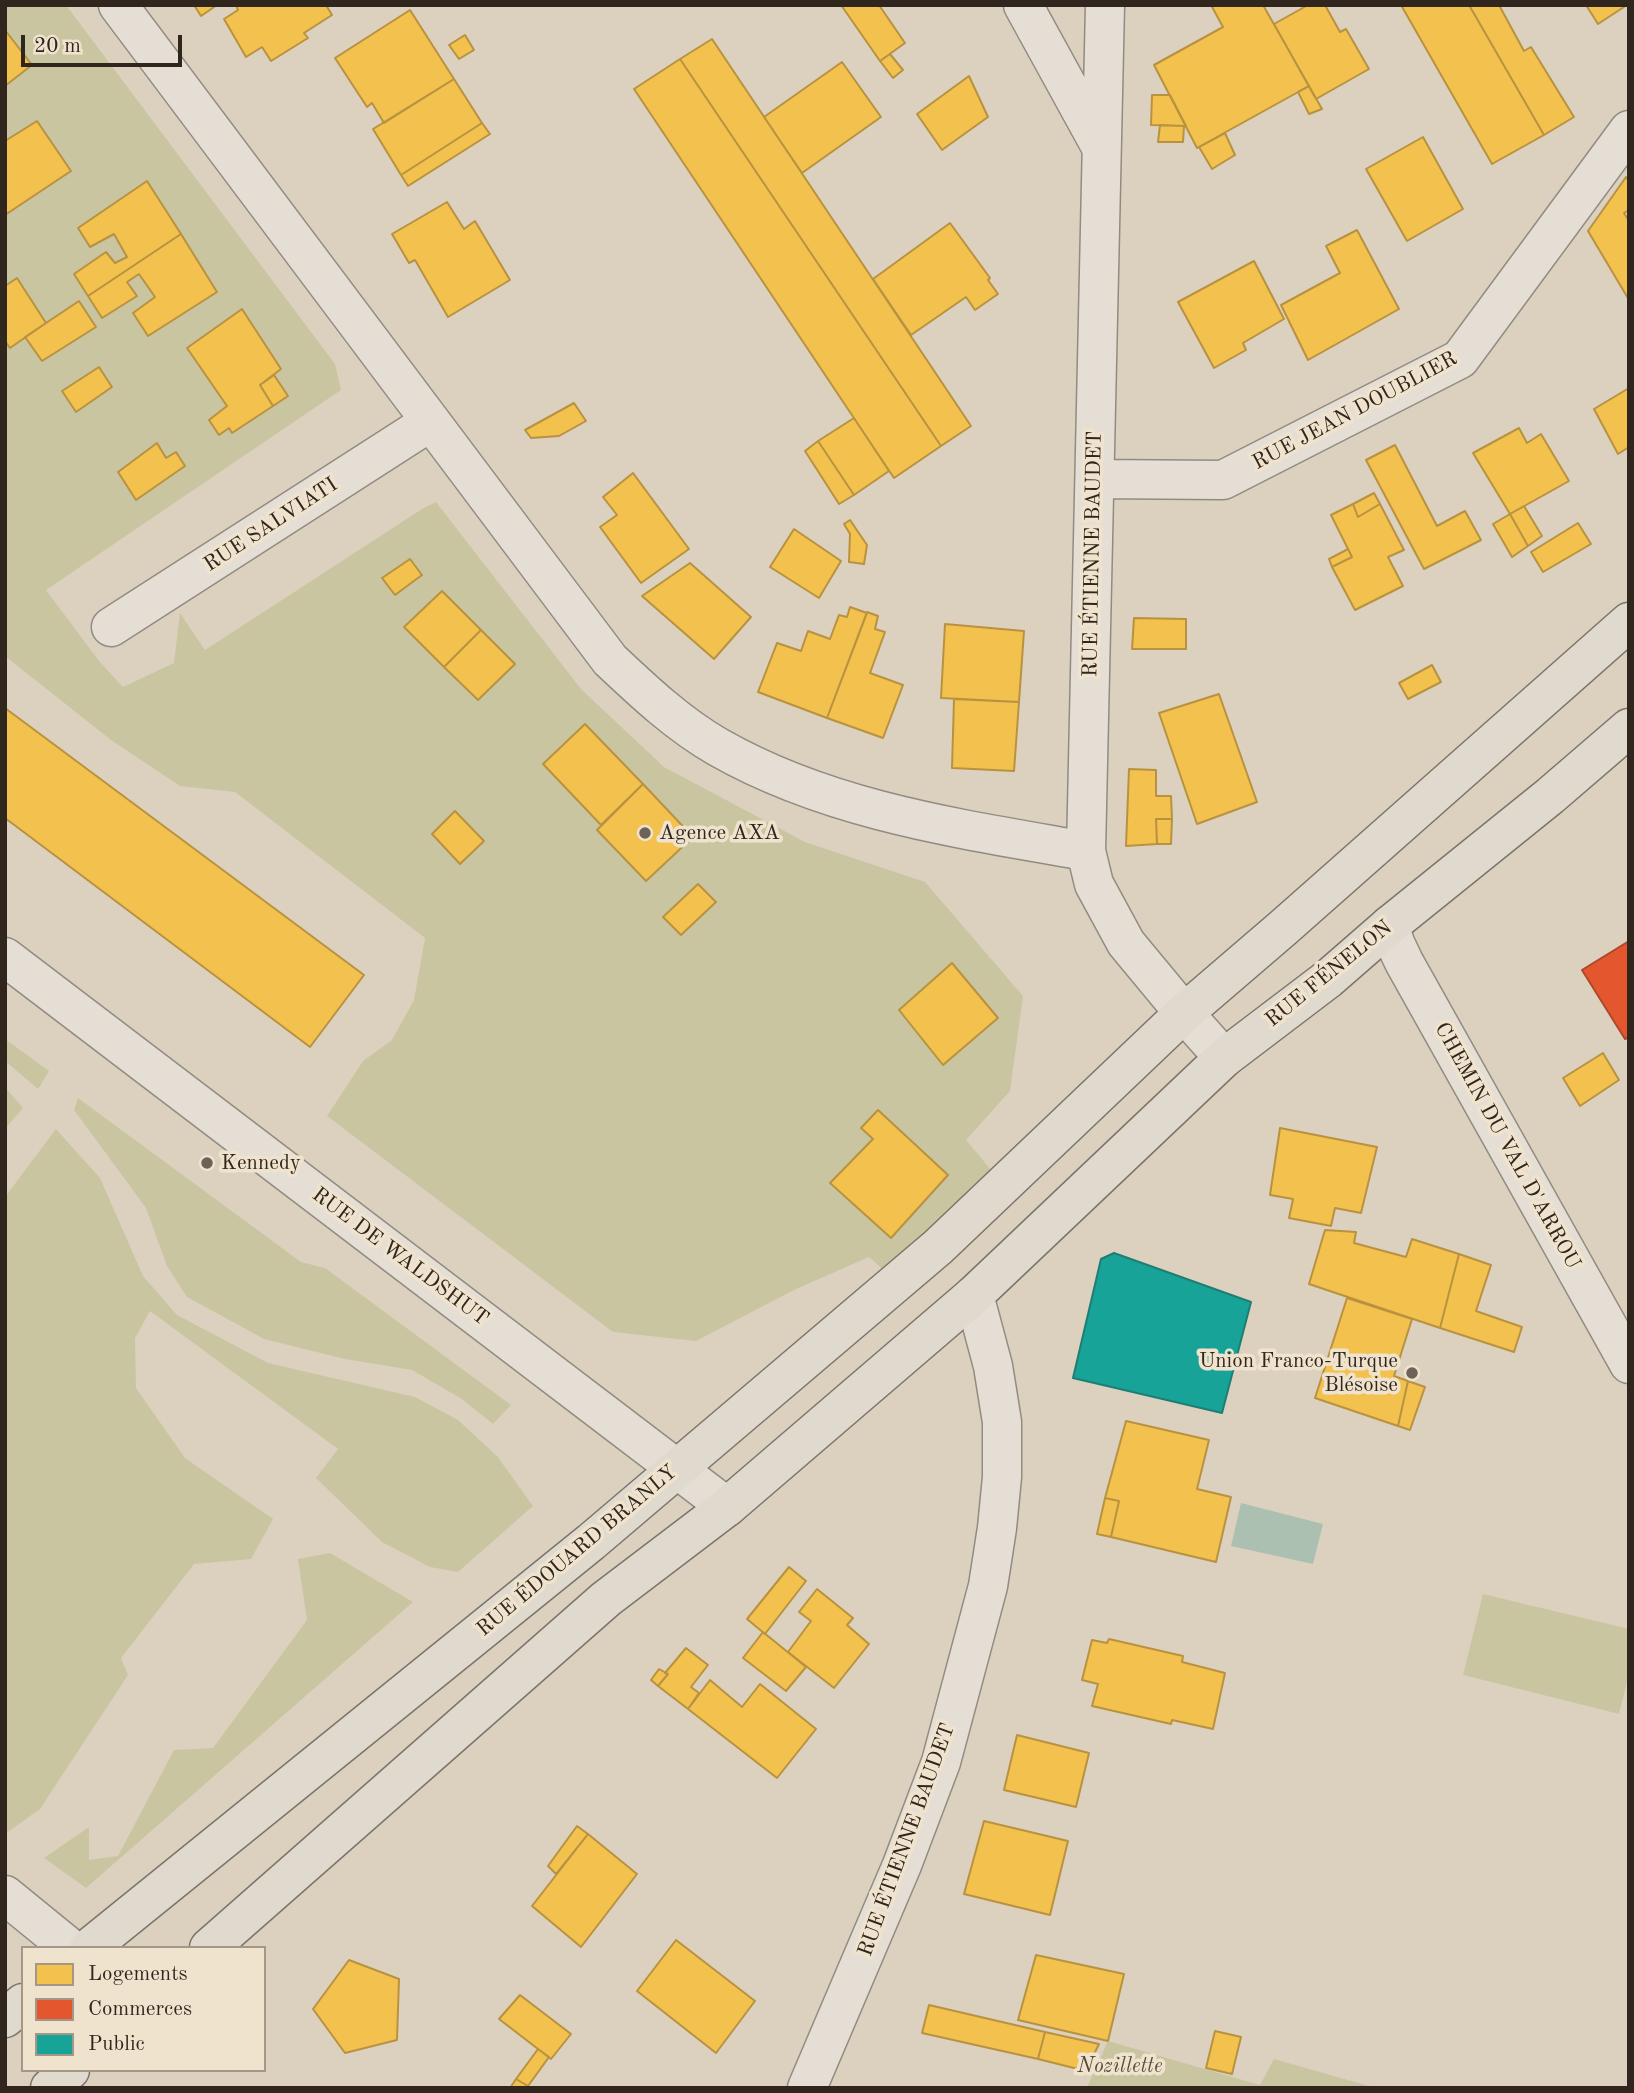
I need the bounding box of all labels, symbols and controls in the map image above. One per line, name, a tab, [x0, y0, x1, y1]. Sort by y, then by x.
scale bar	[24, 21, 186, 65]
text: 20 m	[34, 36, 81, 57]
street label: RUE JEAN DOUBLIER	[1248, 346, 1462, 476]
street label: RUE ÉTIENNE BAUDET	[1078, 431, 1108, 677]
street label: RUE SALVIATI	[199, 472, 343, 578]
place label: Agence AXA	[659, 820, 780, 846]
marker: Agence AXA	[637, 825, 653, 841]
street label: RUE FÉNELON	[1261, 915, 1397, 1033]
street label: CHEMIN DU VAL D'ARROU	[1429, 1018, 1585, 1274]
place label: Kennedy	[221, 1150, 301, 1176]
marker: Kennedy	[199, 1155, 215, 1171]
street label: RUE DE WALDSHUT	[307, 1182, 493, 1332]
place label: Union Franco-Turque Blésoise	[1199, 1348, 1398, 1398]
marker: Union Franco-Turque Blésoise	[1404, 1365, 1420, 1381]
street label: RUE ÉDOUARD BRANLY	[472, 1460, 682, 1642]
street label: RUE ÉTIENNE BAUDET	[853, 1720, 961, 1960]
legend	[21, 1946, 266, 2072]
text: Logements	[88, 1964, 188, 1985]
text: Commerces	[88, 1999, 192, 2020]
text: Public	[88, 2034, 145, 2055]
park label: Nozillette	[1077, 2053, 1163, 2079]

